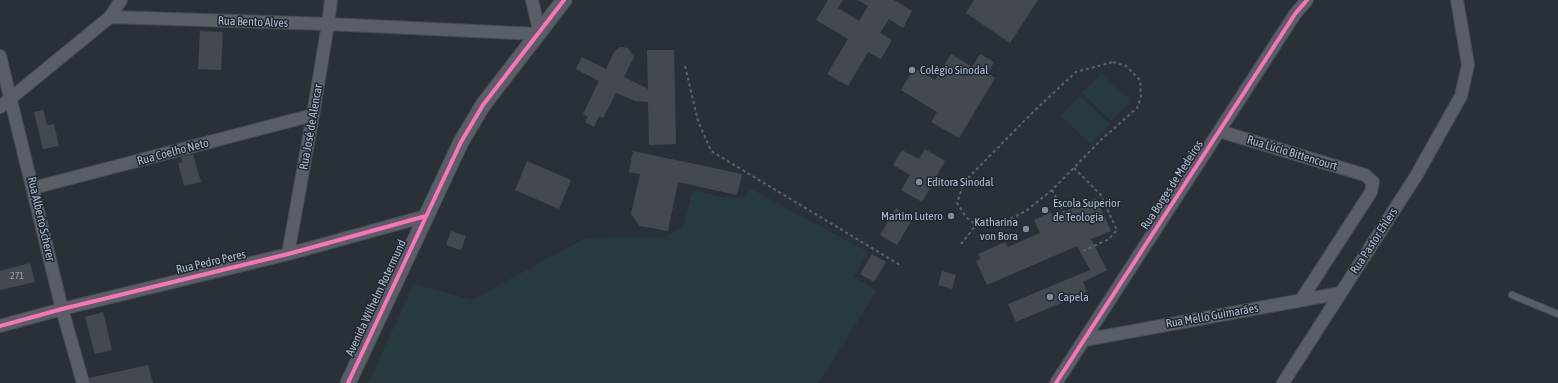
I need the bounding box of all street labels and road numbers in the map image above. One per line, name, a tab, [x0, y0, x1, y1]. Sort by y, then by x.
street label: Rua Bento Alves	[218, 14, 288, 30]
street label: Rua José de Alencar	[296, 83, 326, 171]
street label: Rua Lúcio Bittencourt	[1245, 132, 1339, 174]
street label: Rua Coelho Neto	[136, 136, 210, 168]
street label: Rua Borges de Medeiros	[1138, 138, 1206, 232]
street label: Rua Alberto Scherer	[24, 175, 58, 263]
street label: Rua Pastor Ehlers	[1347, 205, 1401, 277]
street label: Avenida Wilhelm Rotermund	[343, 237, 409, 359]
street label: Rua Pedro Peres	[175, 247, 247, 277]
street label: Rua Mello Guimarães	[1165, 301, 1259, 331]

